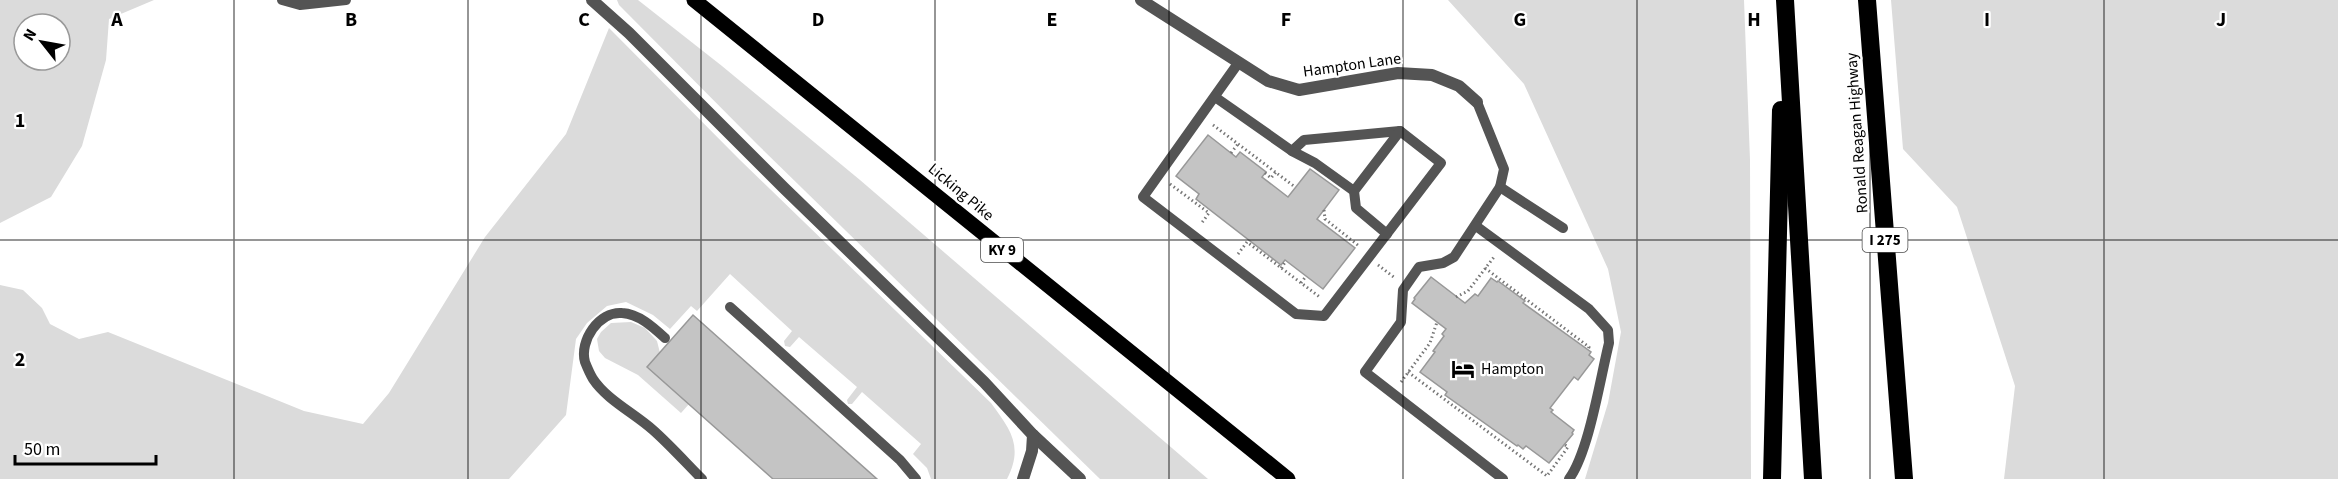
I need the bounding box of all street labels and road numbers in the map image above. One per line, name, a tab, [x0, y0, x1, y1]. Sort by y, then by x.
street label: Hampton Lane	[1302, 47, 1402, 83]
street label: Ronald Reagan Highway	[1840, 51, 1874, 214]
street label: Licking Pike	[923, 158, 999, 226]
road number: I 275	[1862, 228, 1908, 252]
road number: KY 9	[981, 238, 1023, 262]

